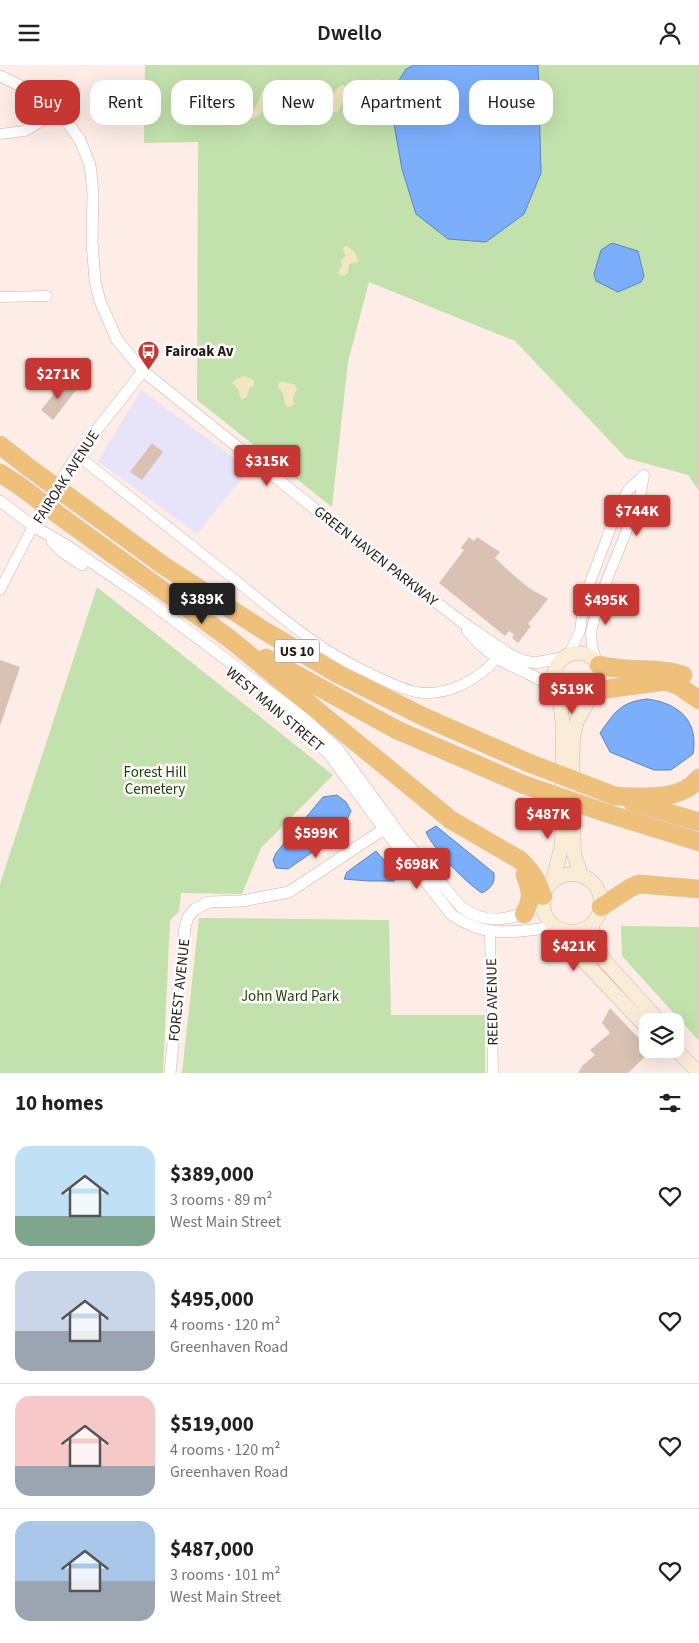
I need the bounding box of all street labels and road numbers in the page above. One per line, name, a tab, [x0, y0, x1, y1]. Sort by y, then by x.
street label: FAIROAK AVENUE	[28, 426, 105, 528]
street label: GREEN HAVEN PARKWAY	[309, 501, 443, 612]
road number: US 10	[274, 639, 320, 663]
street label: WEST MAIN STREET	[221, 662, 328, 757]
street label: FOREST AVENUE	[164, 938, 195, 1042]
street label: REED AVENUE	[481, 958, 504, 1046]

